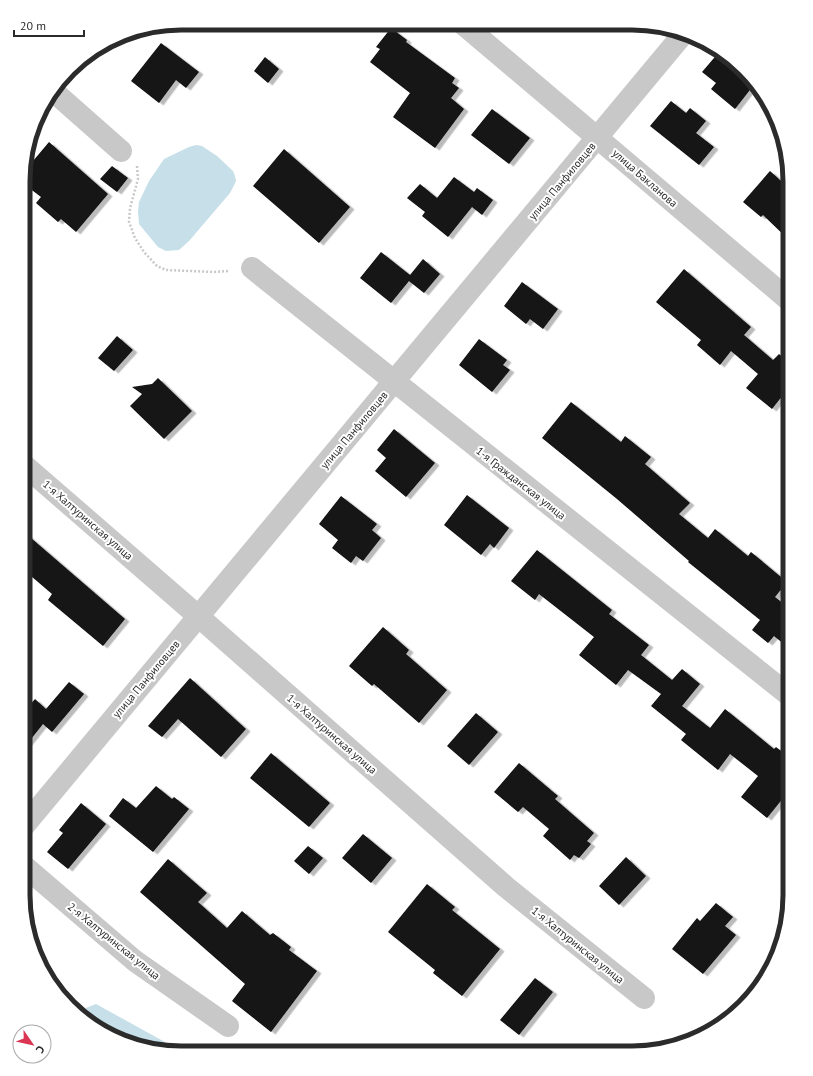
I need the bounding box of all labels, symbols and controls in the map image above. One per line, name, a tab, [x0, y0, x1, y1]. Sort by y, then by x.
scale bar	[14, 12, 84, 38]
text: 20 m	[20, 18, 46, 33]
street label: улица Панфиловцев	[525, 139, 599, 223]
street label: улица Бакланова	[610, 146, 680, 210]
street label: улица Панфиловцев	[317, 388, 391, 472]
street label: 1-я Гражданская улица	[473, 444, 569, 522]
street label: 1-я Халтуринская улица	[40, 477, 136, 563]
street label: улица Панфиловцев	[109, 637, 183, 721]
street label: 1-я Халтуринская улица	[284, 691, 380, 777]
street label: 2-я Халтуринская улица	[65, 899, 163, 983]
street label: 1-я Халтуринская улица	[529, 903, 627, 987]
north arrow	[12, 1024, 52, 1064]
text: С	[33, 1043, 48, 1056]

